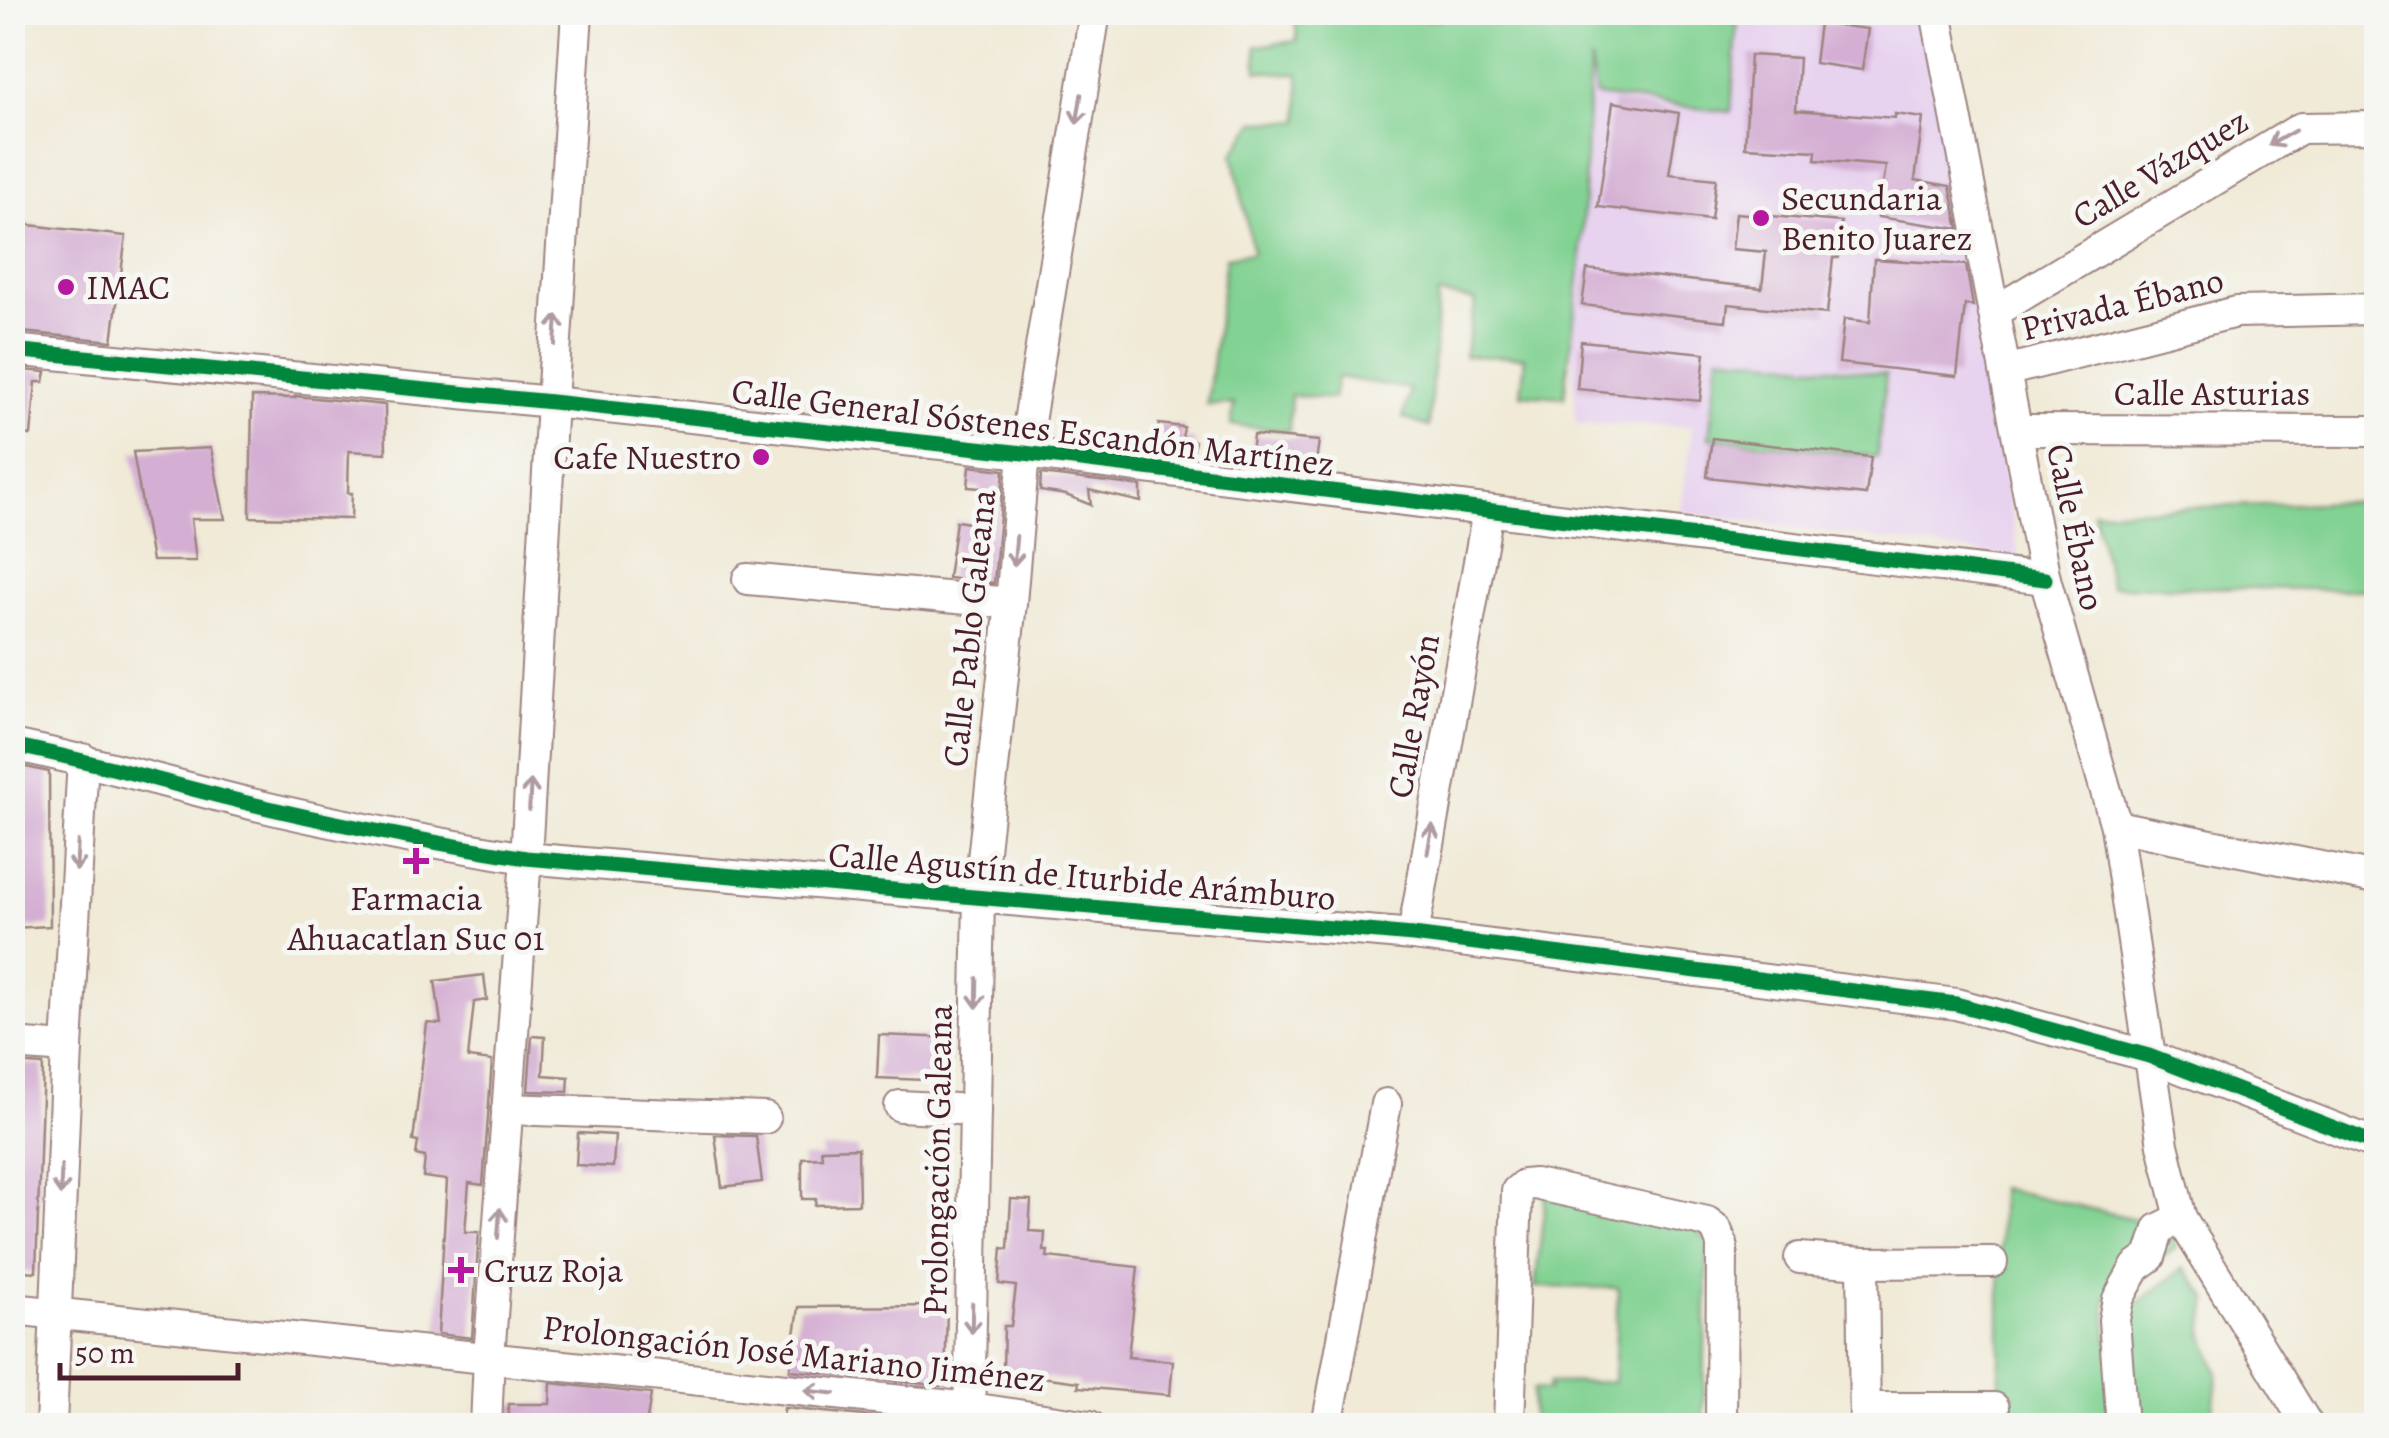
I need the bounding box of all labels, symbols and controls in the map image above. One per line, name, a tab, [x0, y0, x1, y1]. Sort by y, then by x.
one-way arrow	[1069, 92, 1088, 124]
street label: Calle Vázquez	[2063, 97, 2257, 239]
one-way arrow	[2268, 129, 2297, 149]
place label: Secundaria Benito Juarez	[1781, 174, 1973, 262]
marker: Secundaria Benito Juarez	[1750, 207, 1772, 229]
street label: Privada Ébano	[2016, 256, 2228, 352]
place label: IMAC	[86, 263, 170, 311]
marker: IMAC	[55, 276, 77, 298]
one-way arrow	[547, 315, 566, 347]
street label: Calle General Sóstenes Escandón Martínez	[729, 366, 1337, 488]
street label: Calle Asturias	[2114, 369, 2310, 417]
place label: Cafe Nuestro	[553, 433, 741, 481]
street label: Calle Ébano	[2035, 439, 2117, 615]
marker: Cafe Nuestro	[750, 446, 772, 468]
street label: Calle Pablo Galeana	[931, 486, 1008, 769]
one-way arrow	[1006, 534, 1025, 566]
street label: Calle Rayón	[1375, 630, 1451, 802]
one-way arrow	[521, 779, 540, 811]
one-way arrow	[1421, 823, 1440, 855]
street label: Calle Agustín de Iturbide Arámburo	[826, 830, 1338, 922]
one-way arrow	[67, 839, 86, 871]
marker: Farmacia Ahuacatlan Suc 01	[405, 850, 427, 872]
place label: Farmacia Ahuacatlan Suc 01	[287, 874, 544, 962]
one-way arrow	[968, 977, 987, 1009]
street label: Prolongación Galeana	[910, 1003, 964, 1316]
one-way arrow	[51, 1164, 70, 1196]
one-way arrow	[489, 1208, 508, 1240]
place label: Cruz Roja	[484, 1246, 624, 1294]
marker: Cruz Roja	[448, 1257, 474, 1283]
one-way arrow	[962, 1302, 982, 1334]
street label: Prolongación José Mariano Jiménez	[540, 1303, 1048, 1403]
scale bar	[60, 1318, 238, 1380]
text: 50 m	[75, 1333, 135, 1373]
one-way arrow	[804, 1382, 836, 1401]

